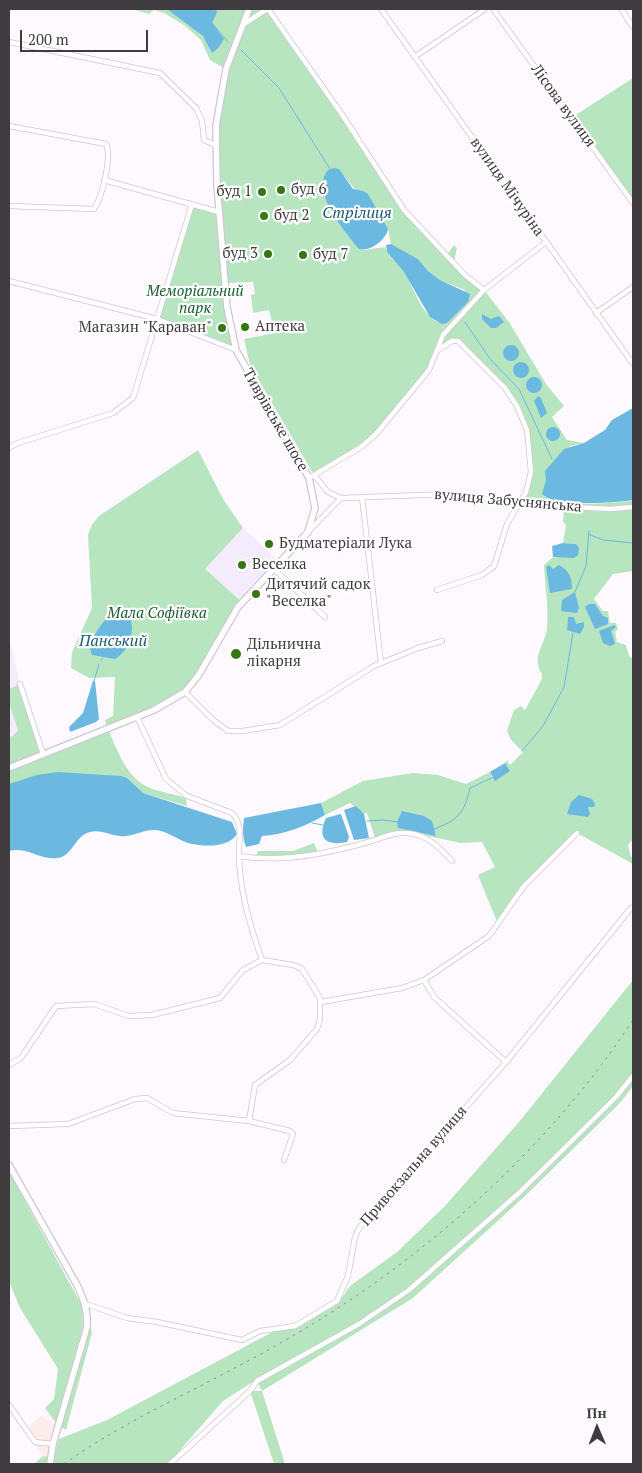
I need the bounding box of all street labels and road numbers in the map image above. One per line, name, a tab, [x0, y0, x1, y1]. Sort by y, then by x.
street label: Лісова вулиця	[527, 61, 599, 151]
street label: вулиця Мічуріна	[466, 134, 548, 240]
street label: Тиврівське шосе	[238, 365, 312, 475]
street label: вулиця Забуснянська	[433, 486, 583, 516]
street label: Привокзальна вулиця	[357, 1102, 471, 1230]

